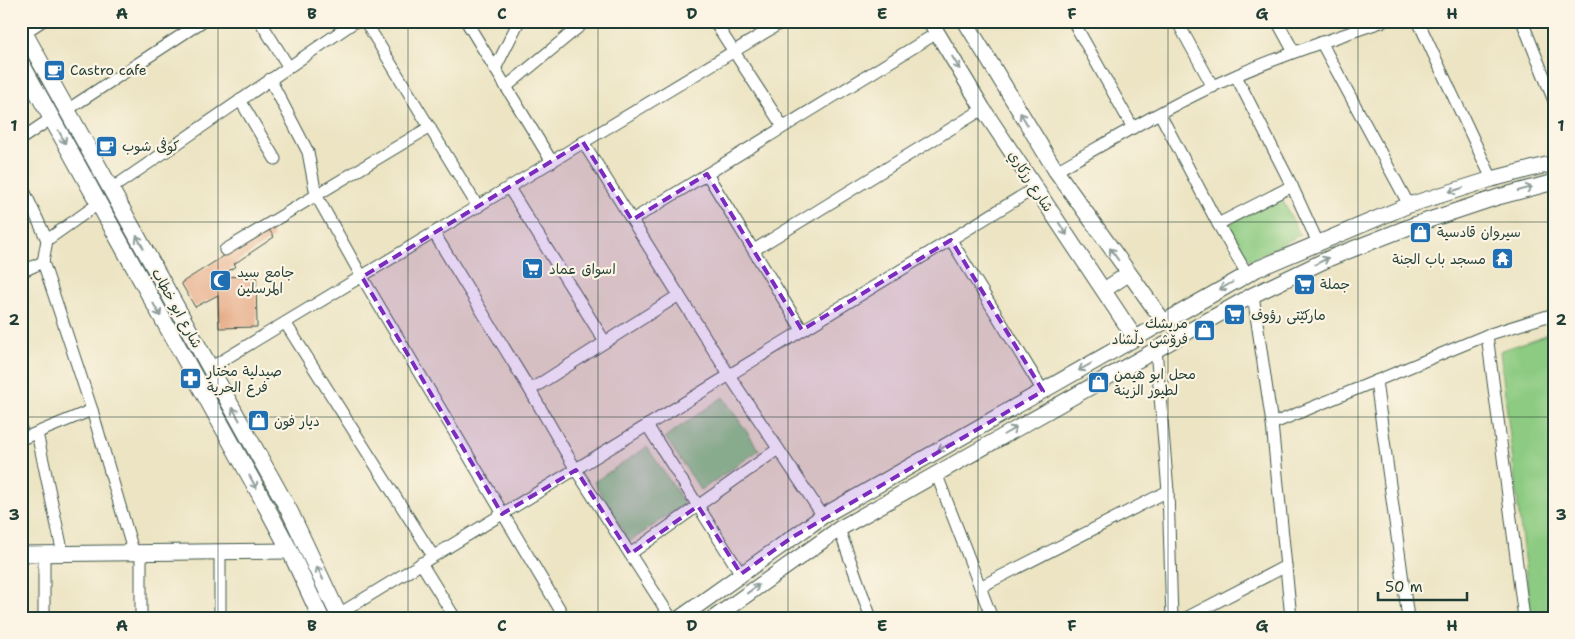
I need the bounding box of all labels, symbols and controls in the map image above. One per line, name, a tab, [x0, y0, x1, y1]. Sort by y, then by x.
text: A	[116, 3, 128, 24]
text: B	[307, 3, 317, 24]
text: C	[497, 3, 507, 24]
text: D	[686, 3, 698, 24]
text: E	[877, 3, 887, 24]
text: F	[1067, 3, 1077, 24]
text: G	[1256, 3, 1269, 24]
text: H	[1446, 3, 1458, 24]
one-way arrow	[951, 55, 961, 69]
cafe icon: Castro cafe	[42, 58, 66, 82]
place label: Castro cafe	[70, 61, 147, 79]
one-way arrow	[1019, 112, 1029, 126]
text: 1	[10, 115, 18, 136]
text: 1	[1557, 115, 1565, 136]
one-way arrow	[57, 129, 67, 143]
cafe icon: كوفى شوب	[94, 134, 118, 158]
place label: كوفى شوب	[122, 137, 179, 156]
street label: شارع رزكاري	[1003, 147, 1058, 216]
one-way arrow	[1516, 184, 1532, 193]
one-way arrow	[1449, 186, 1465, 195]
shop icon: سيروان قادسية	[1409, 220, 1433, 244]
one-way arrow	[1057, 222, 1068, 236]
place label: سيروان قادسية	[1437, 223, 1521, 241]
one-way arrow	[135, 234, 145, 249]
one-way arrow	[1109, 247, 1119, 261]
temple icon: مسجد باب الجنة	[1490, 247, 1514, 271]
place label: مسجد باب الجنة	[1392, 250, 1486, 268]
one-way arrow	[1314, 256, 1329, 266]
supermarket icon: اسواق عماد	[521, 257, 545, 281]
place label: اسواق عماد	[549, 260, 616, 278]
place label: جامع سيد المرسلين	[237, 263, 294, 297]
street label: شارع ابو خطاب	[147, 265, 206, 352]
mosque icon: جامع سيد المرسلين	[209, 268, 233, 292]
supermarket icon: جملة	[1292, 272, 1316, 296]
place label: جملة	[1320, 275, 1350, 293]
one-way arrow	[1219, 282, 1234, 292]
one-way arrow	[152, 302, 162, 317]
supermarket icon: ماركێتى رؤوف	[1223, 303, 1247, 327]
place label: ماركێتى رؤوف	[1251, 306, 1326, 325]
text: 2	[8, 309, 20, 330]
text: 2	[1555, 309, 1567, 330]
place label: مريشك فرۆشى دڵشاد	[1112, 314, 1188, 348]
shop icon: مريشك فرۆشى دڵشاد	[1192, 319, 1216, 343]
place label: صيدلية مختار فرع الحرية	[206, 362, 282, 398]
one-way arrow	[1078, 362, 1092, 372]
place label: محل ابو هيمن لطيور الزينة	[1114, 365, 1196, 399]
pharmacy icon: صيدلية مختار فرع الحرية	[179, 367, 203, 391]
shop icon: محل ابو هيمن لطيور الزينة	[1086, 370, 1110, 394]
one-way arrow	[231, 407, 241, 422]
shop icon: ديار فون	[246, 409, 270, 433]
place label: ديار فون	[274, 412, 320, 430]
one-way arrow	[1003, 425, 1017, 435]
one-way arrow	[937, 443, 951, 453]
one-way arrow	[248, 475, 258, 489]
text: 3	[8, 504, 20, 525]
text: 3	[1555, 504, 1567, 525]
one-way arrow	[315, 566, 325, 581]
scale bar	[1378, 569, 1466, 601]
text: 50 m	[1385, 577, 1423, 597]
one-way arrow	[746, 584, 760, 594]
text: A	[116, 615, 128, 636]
text: B	[307, 615, 317, 636]
text: C	[497, 615, 507, 636]
text: D	[686, 615, 698, 636]
text: E	[877, 615, 887, 636]
text: F	[1067, 615, 1077, 636]
text: G	[1256, 615, 1269, 636]
text: H	[1446, 615, 1458, 636]

